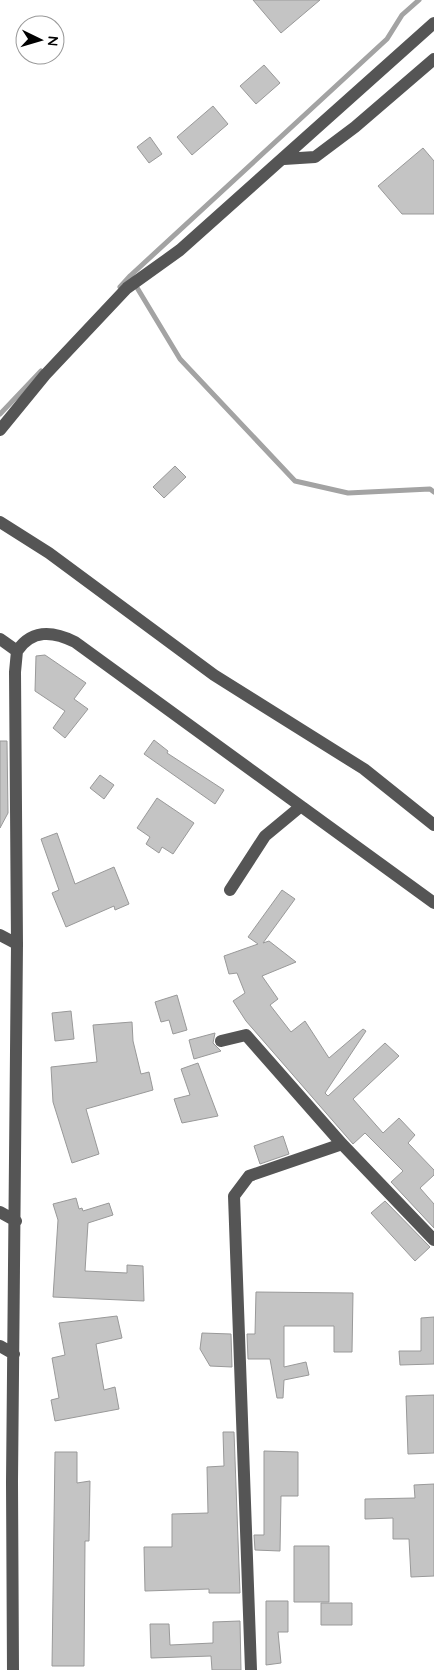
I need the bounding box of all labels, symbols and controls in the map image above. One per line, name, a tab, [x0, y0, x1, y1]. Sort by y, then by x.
north arrow	[15, 15, 65, 65]
text: N	[44, 35, 62, 47]

